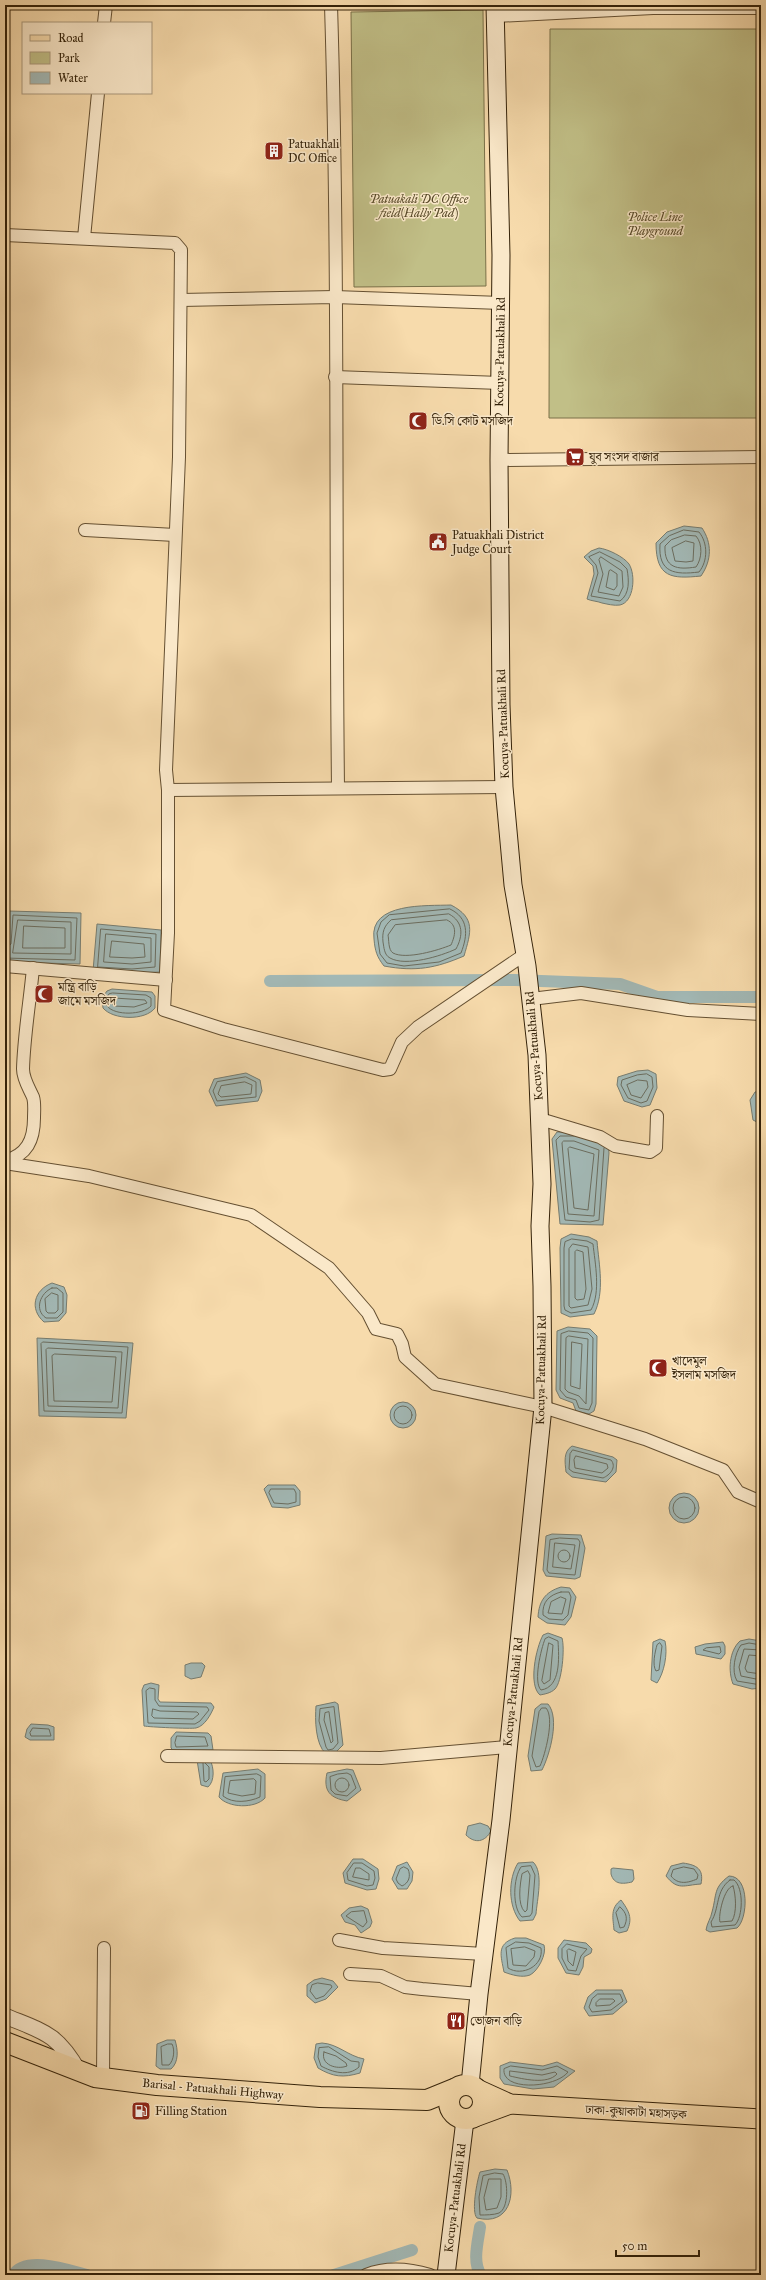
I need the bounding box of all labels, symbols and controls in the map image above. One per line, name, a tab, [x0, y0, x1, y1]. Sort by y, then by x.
legend	[22, 22, 152, 94]
text: Road	[58, 31, 84, 45]
text: Park	[58, 51, 80, 65]
text: Water	[58, 71, 88, 85]
place label: Patuakhali DC Office	[288, 137, 340, 165]
building icon: Patuakhali DC Office	[263, 140, 285, 162]
park label: Patuakali DC Office field(Hally Pad)	[370, 192, 469, 220]
park label: Police Line Playground	[627, 210, 683, 238]
street label: Kocuya-Patuakhali Rd	[492, 297, 508, 407]
mosque icon: ডি.সি কোট মসজিদ	[407, 410, 429, 432]
place label: ডি.সি কোট মসজিদ	[431, 413, 514, 428]
supermarket icon: যুব সংসদ বাজার	[564, 446, 586, 468]
place label: যুব সংসদ বাজার	[588, 450, 660, 465]
place label: Patuakhali District Judge Court	[450, 528, 545, 557]
public building icon: Patuakhali District Judge Court	[427, 531, 449, 553]
street label: Kocuya-Patuakhali Rd	[494, 669, 512, 779]
place label: মন্ত্রি বাড়ি জামে মসজিদ	[57, 979, 117, 1008]
mosque icon: মন্ত্রি বাড়ি জামে মসজিদ	[33, 983, 55, 1005]
street label: Kocuya-Patuakhali Rd	[522, 991, 546, 1101]
street label: Kocuya-Patuakhali Rd	[533, 1315, 549, 1425]
place label: খাদেমুল ইসলাম মসজিদ	[671, 1354, 737, 1382]
mosque icon: খাদেমুল ইসলাম মসজিদ	[647, 1357, 669, 1379]
street label: Kocuya-Patuakhali Rd	[500, 1637, 526, 1747]
restaurant icon: ভোজন বাড়ি	[445, 2010, 467, 2032]
place label: ভোজন বাড়ি	[470, 2013, 522, 2028]
street label: Barisal - Patuakhali Highway	[142, 2076, 285, 2103]
fuel station icon: Filling Station	[130, 2100, 152, 2122]
street label: ঢাকা-কুয়াকাটা মহাসড়ক	[584, 2101, 688, 2122]
place label: Filling Station	[155, 2104, 227, 2119]
street label: Kocuya-Patuakhali Rd	[441, 2143, 469, 2253]
scale bar	[616, 2232, 699, 2258]
text: 50 m	[622, 2239, 647, 2253]

